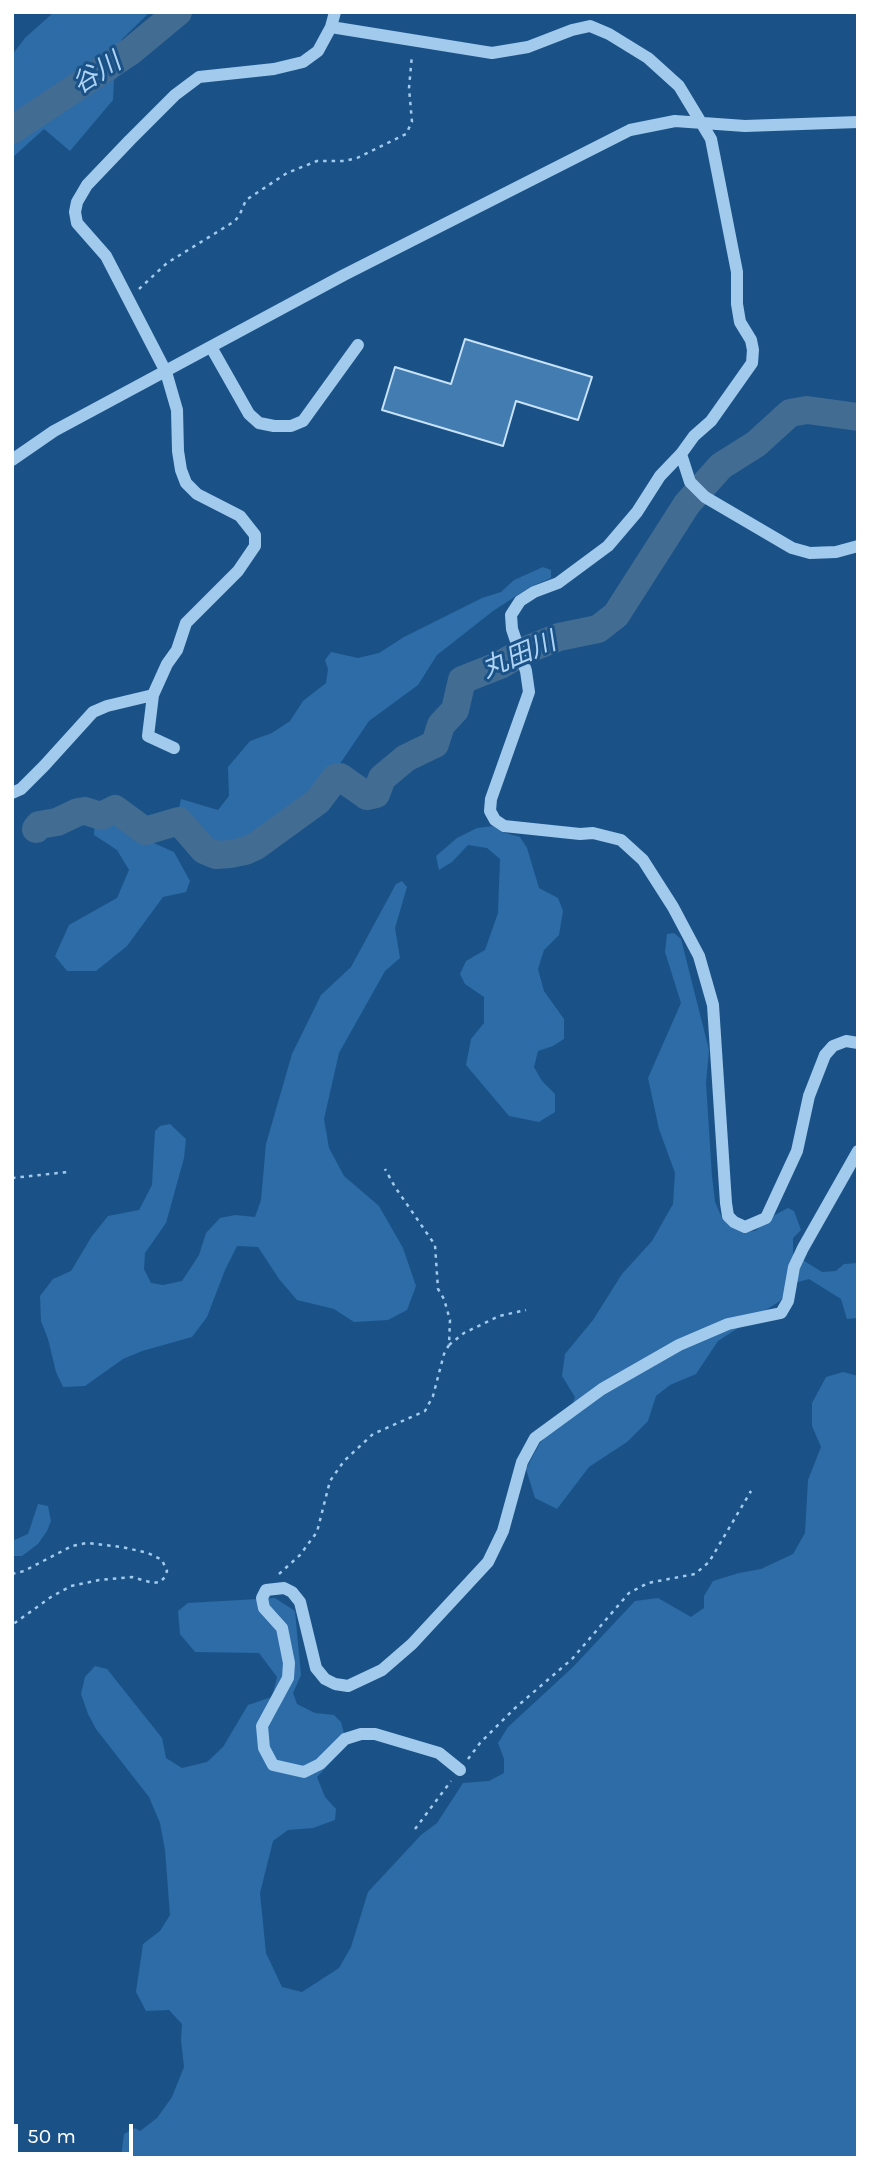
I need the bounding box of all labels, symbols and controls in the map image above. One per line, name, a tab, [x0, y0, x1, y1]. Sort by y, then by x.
water label: 谷川	[67, 47, 127, 101]
water label: 丸田川	[477, 626, 561, 686]
scale bar	[18, 2110, 136, 2154]
text: 50 m	[27, 2124, 76, 2148]

